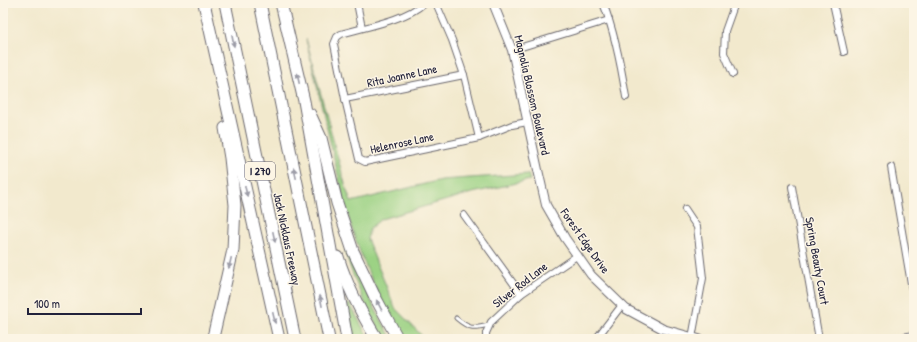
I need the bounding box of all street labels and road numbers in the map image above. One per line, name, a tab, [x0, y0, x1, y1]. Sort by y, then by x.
street label: Magnolia Blossom Boulevard	[510, 33, 555, 157]
street label: Rita Joanne Lane	[365, 60, 439, 91]
street label: Helenrose Lane	[368, 127, 436, 158]
road number: I 270	[245, 162, 275, 180]
street label: Jack Nicklaus Freeway	[269, 191, 306, 287]
street label: Forest Edge Drive	[556, 204, 614, 277]
street label: Spring Beauty Court	[801, 216, 834, 307]
street label: Silver Rod Lane	[489, 258, 551, 311]

